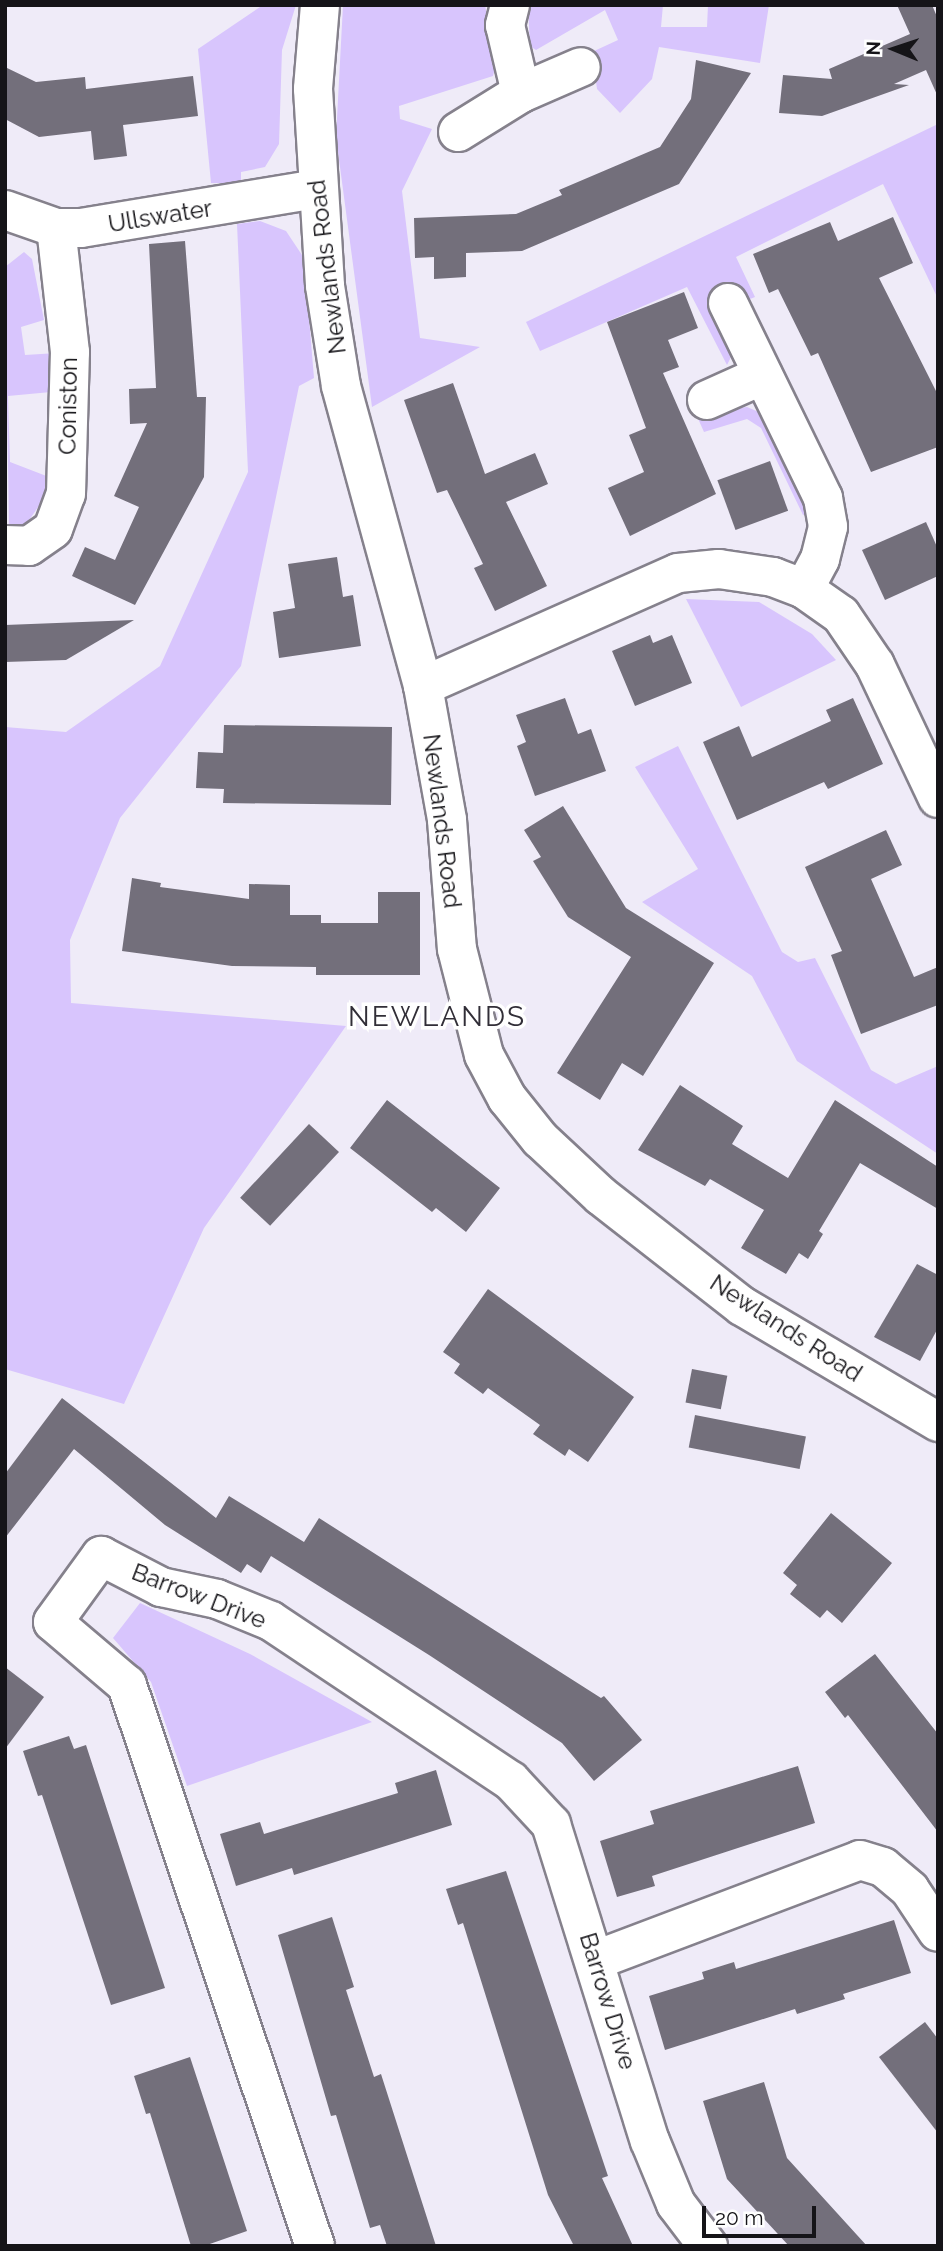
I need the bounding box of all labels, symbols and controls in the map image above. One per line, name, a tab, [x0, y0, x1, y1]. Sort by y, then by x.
north arrow	[859, 14, 929, 84]
text: N	[862, 41, 884, 56]
street label: Newlands Road	[302, 178, 352, 356]
street label: Ullswater	[106, 194, 214, 238]
street label: Coniston	[53, 357, 83, 455]
street label: Newlands Road	[417, 732, 467, 910]
district label: NEWLANDS	[349, 1000, 525, 1034]
street label: Newlands Road	[705, 1268, 867, 1388]
street label: Barrow Drive	[127, 1557, 271, 1635]
street label: Barrow Drive	[573, 1929, 643, 2073]
scale bar	[705, 2192, 819, 2236]
text: 20 m	[715, 2205, 763, 2230]

